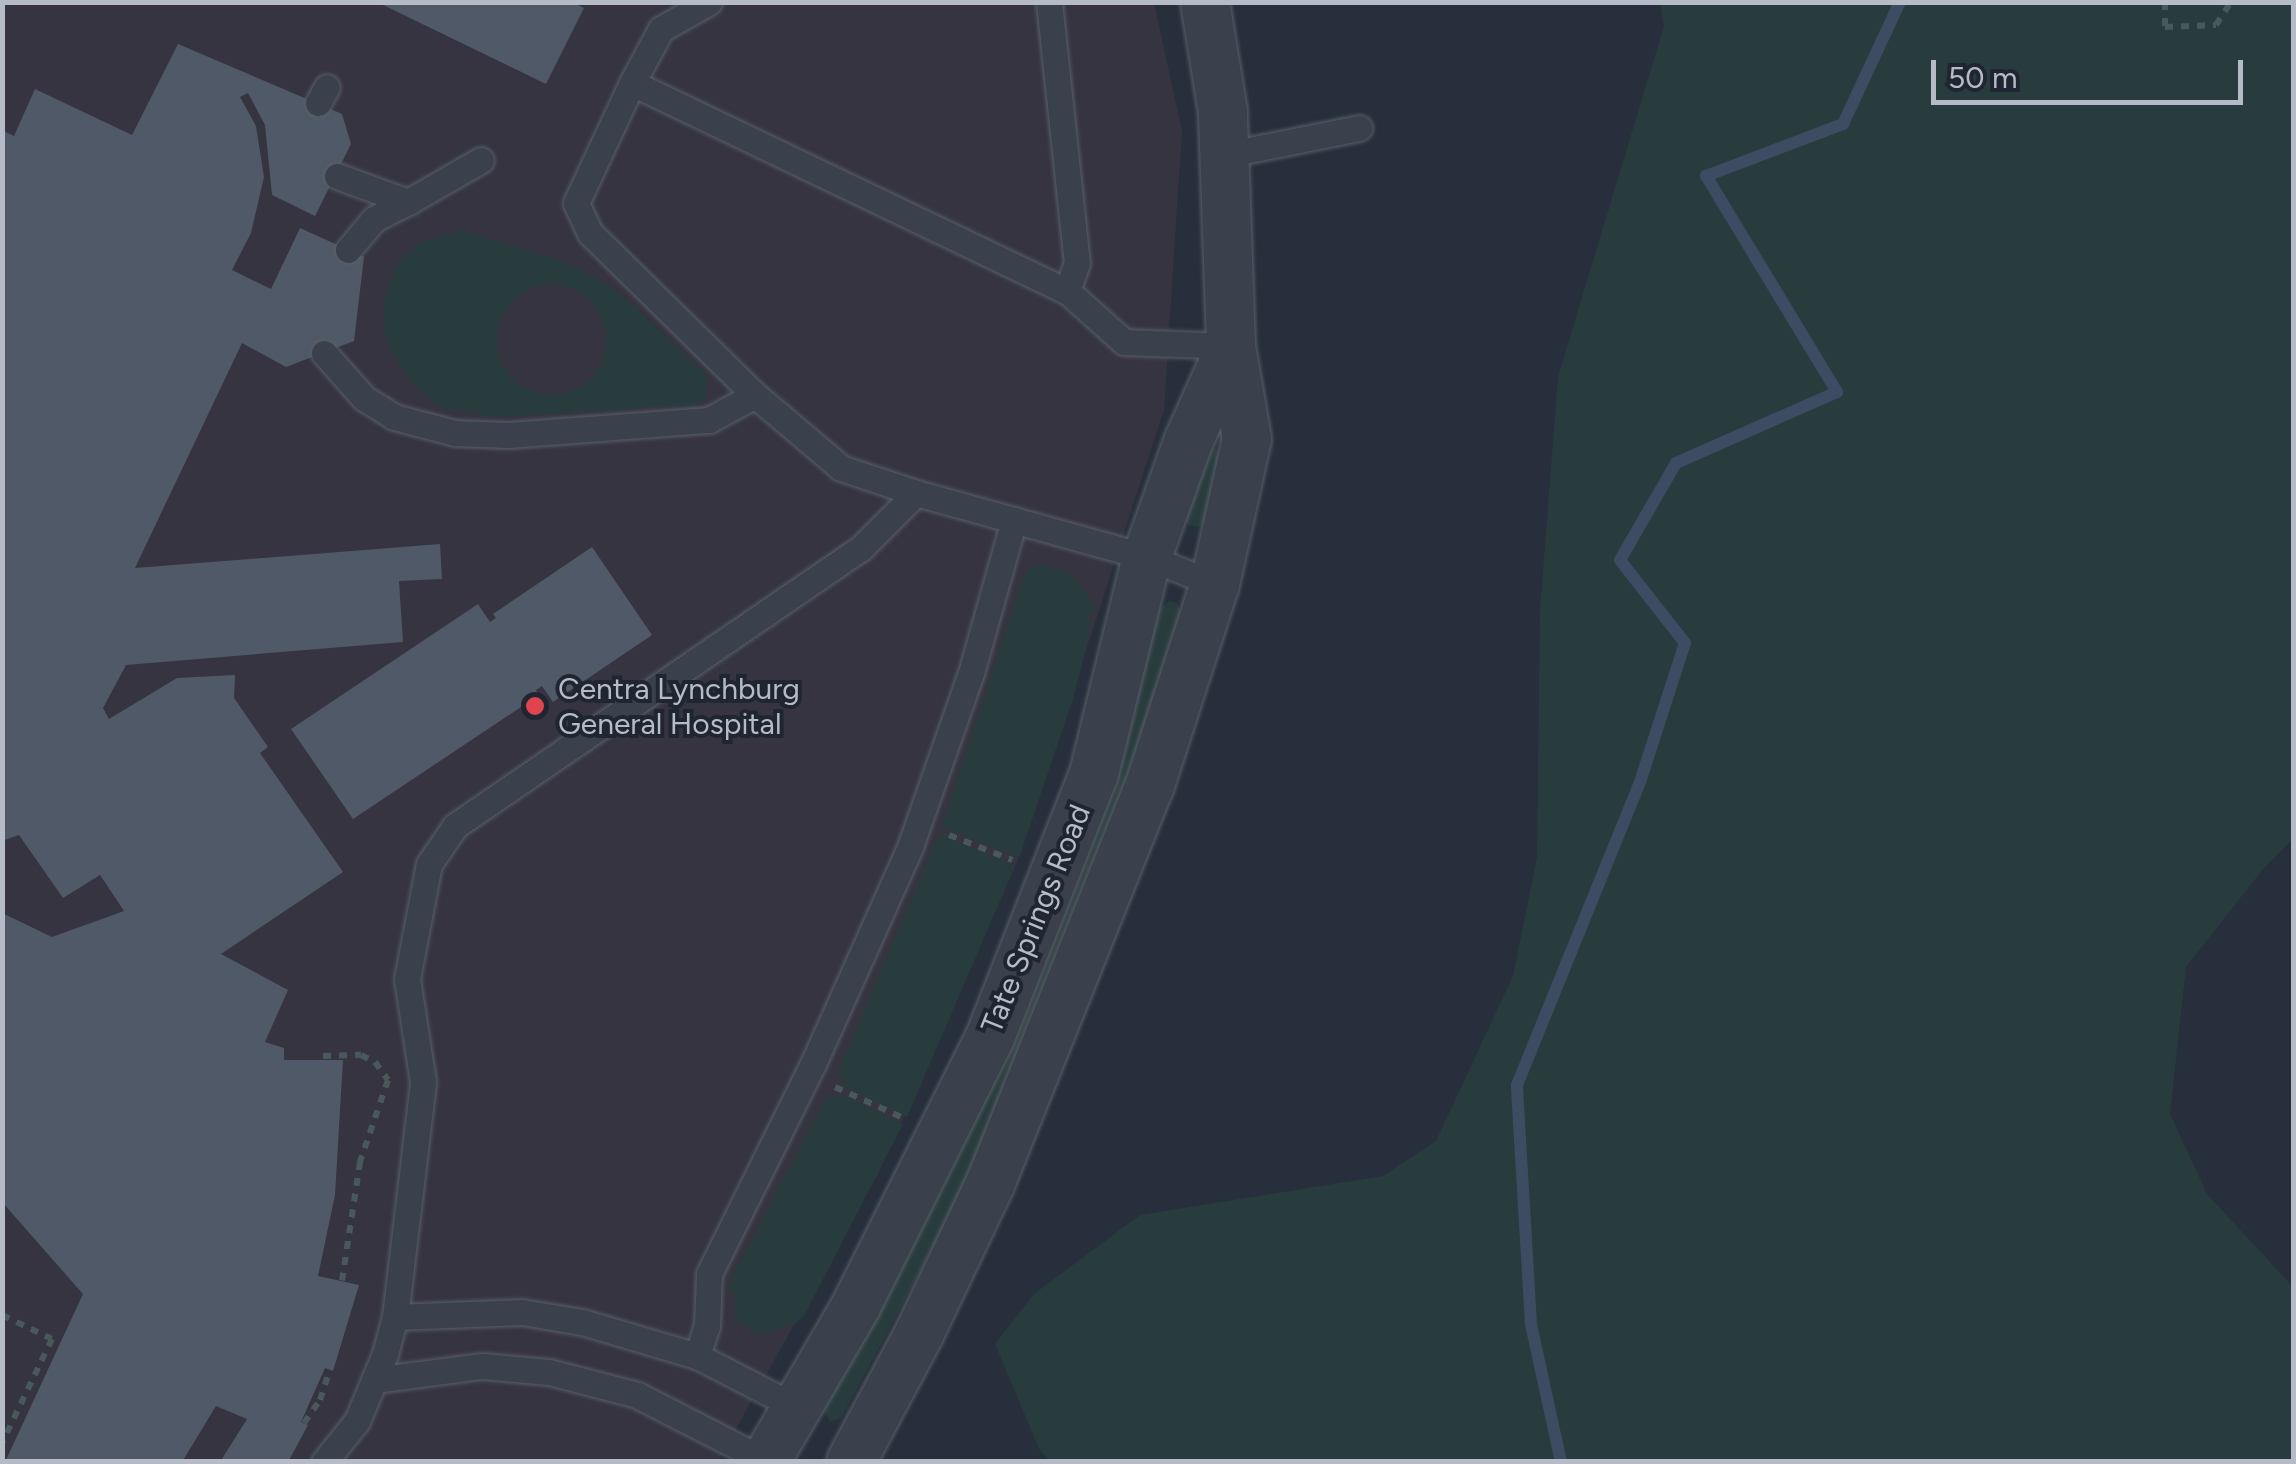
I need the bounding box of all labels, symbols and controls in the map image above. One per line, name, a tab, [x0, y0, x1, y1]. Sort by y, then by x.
scale bar	[1936, 40, 2248, 102]
text: 50 m	[1948, 59, 2017, 96]
place label: Centra Lynchburg General Hospital	[558, 671, 800, 742]
marker: Centra Lynchburg General Hospital	[522, 693, 548, 719]
street label: Tate Springs Road	[974, 800, 1098, 1038]

